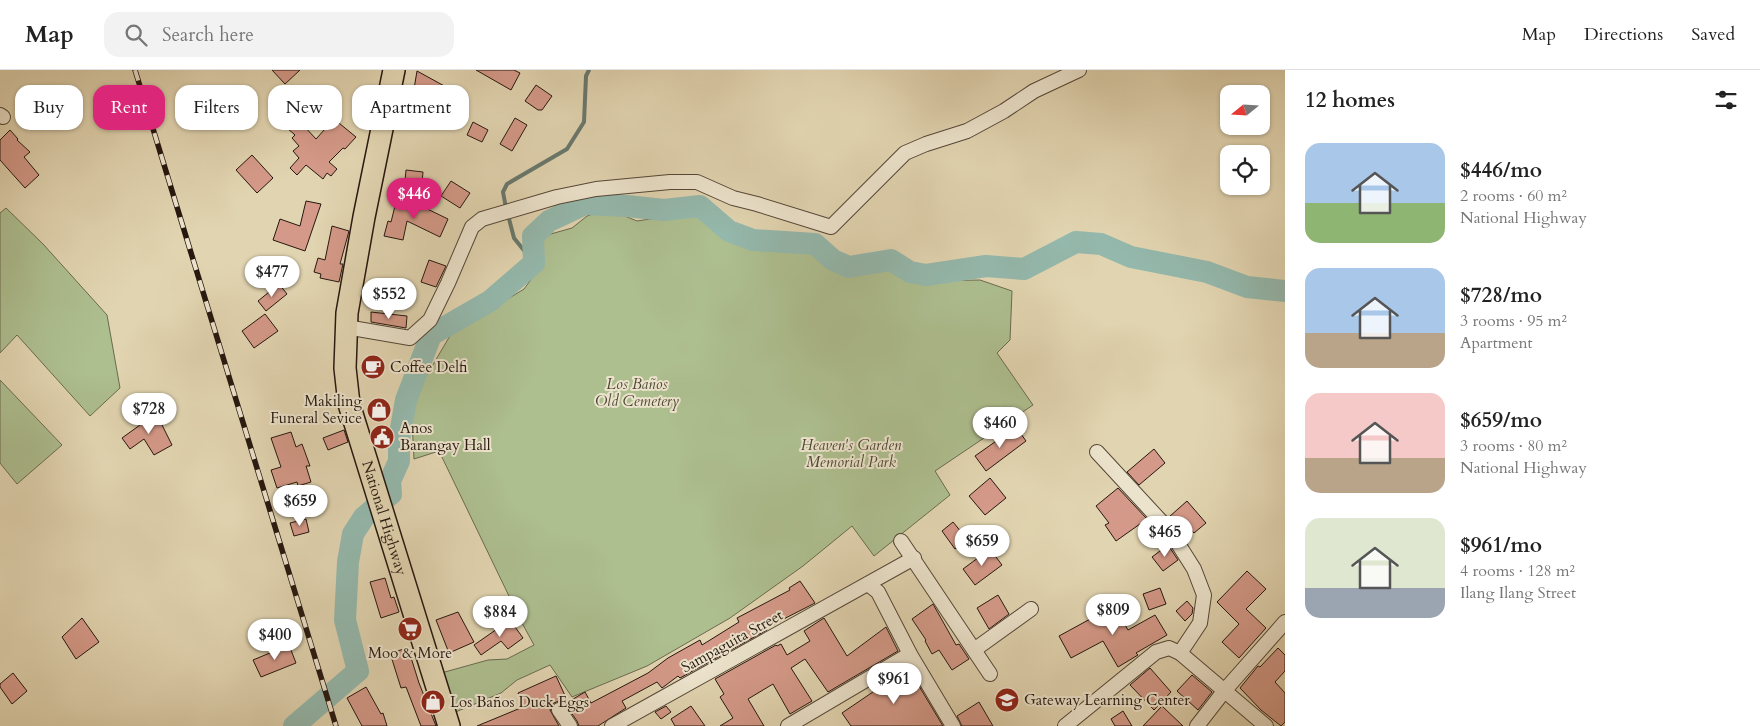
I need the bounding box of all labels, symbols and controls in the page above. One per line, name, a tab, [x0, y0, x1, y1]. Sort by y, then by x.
search box	[104, 12, 454, 57]
text: Map	[25, 18, 74, 51]
icon: search	[122, 21, 150, 49]
text: Search here	[162, 22, 254, 48]
text: Map	[1522, 22, 1556, 47]
text: Directions	[1584, 22, 1663, 47]
text: Saved	[1691, 22, 1735, 47]
chip: Buy	[15, 85, 83, 130]
chip: Rent	[93, 85, 165, 130]
chip: Filters	[175, 85, 258, 130]
chip: New	[268, 85, 342, 130]
chip: Apartment	[352, 85, 469, 130]
north arrow	[1220, 85, 1270, 135]
map controls	[1220, 85, 1270, 195]
text: 12 homes	[1305, 86, 1395, 115]
icon: filters	[1712, 86, 1740, 114]
button: locate	[1220, 145, 1270, 195]
text: $446/mo	[1460, 156, 1542, 185]
icon: home	[1345, 163, 1405, 223]
pin: $446	[384, 178, 444, 220]
text: $446	[398, 183, 430, 205]
text: 2 rooms · 60 m²	[1460, 185, 1567, 207]
text: National Highway	[1460, 207, 1587, 229]
pin: $477	[242, 256, 302, 298]
text: $477	[256, 261, 288, 283]
pin: $552	[359, 278, 419, 320]
text: $728/mo	[1460, 281, 1542, 310]
text: $552	[373, 283, 405, 305]
icon: home	[1345, 288, 1405, 348]
text: 3 rooms · 95 m²	[1460, 310, 1567, 332]
text: Apartment	[1460, 332, 1533, 354]
cafe icon: Coffee Delfi	[360, 354, 386, 380]
place label: Coffee Delfi	[390, 357, 468, 377]
park label: Los Baños Old Cemetery	[595, 374, 680, 411]
place label: Makiling Funeral Sevice	[270, 391, 363, 428]
pin: $728	[119, 392, 179, 435]
shop icon: Makiling Funeral Sevice	[366, 397, 392, 423]
text: $728	[133, 398, 165, 420]
pin: $460	[970, 406, 1030, 449]
text: $659/mo	[1460, 406, 1542, 435]
text: $460	[984, 412, 1016, 434]
icon: home	[1345, 413, 1405, 473]
place label: Anos Barangay Hall	[400, 418, 491, 455]
public building icon: Anos Barangay Hall	[369, 424, 395, 450]
park label: Heaven's Garden Memorial Park	[801, 435, 902, 472]
text: 3 rooms · 80 m²	[1460, 435, 1567, 457]
text: National Highway	[1460, 457, 1587, 479]
street label: National Highway	[357, 458, 412, 578]
pin: $659	[270, 484, 330, 527]
text: $659	[284, 490, 316, 512]
pin: $465	[1135, 516, 1195, 558]
text: $465	[1149, 521, 1181, 543]
pin: $659	[952, 524, 1012, 567]
text: $659	[966, 530, 998, 552]
text: $961/mo	[1460, 531, 1542, 560]
icon: home	[1345, 538, 1405, 598]
text: 4 rooms · 128 m²	[1460, 560, 1575, 582]
text: Ilang Ilang Street	[1460, 582, 1576, 604]
pin: $809	[1083, 594, 1143, 636]
pin: $884	[470, 596, 530, 638]
text: $809	[1097, 599, 1129, 621]
text: $884	[484, 601, 516, 623]
street label: Sampaguita Street	[678, 605, 787, 677]
supermarket icon: Moo & More	[397, 616, 423, 642]
pin: $400	[245, 618, 305, 661]
text: $400	[259, 624, 291, 646]
place label: Moo & More	[368, 643, 452, 663]
pin: $961	[864, 662, 924, 705]
text: $961	[878, 668, 910, 690]
school or university icon: Gateway Learning Center	[994, 687, 1020, 713]
shop icon: Los Baños Duck Eggs	[420, 689, 446, 715]
place label: Gateway Learning Center	[1024, 690, 1190, 710]
place label: Los Baños Duck Eggs	[450, 692, 589, 712]

